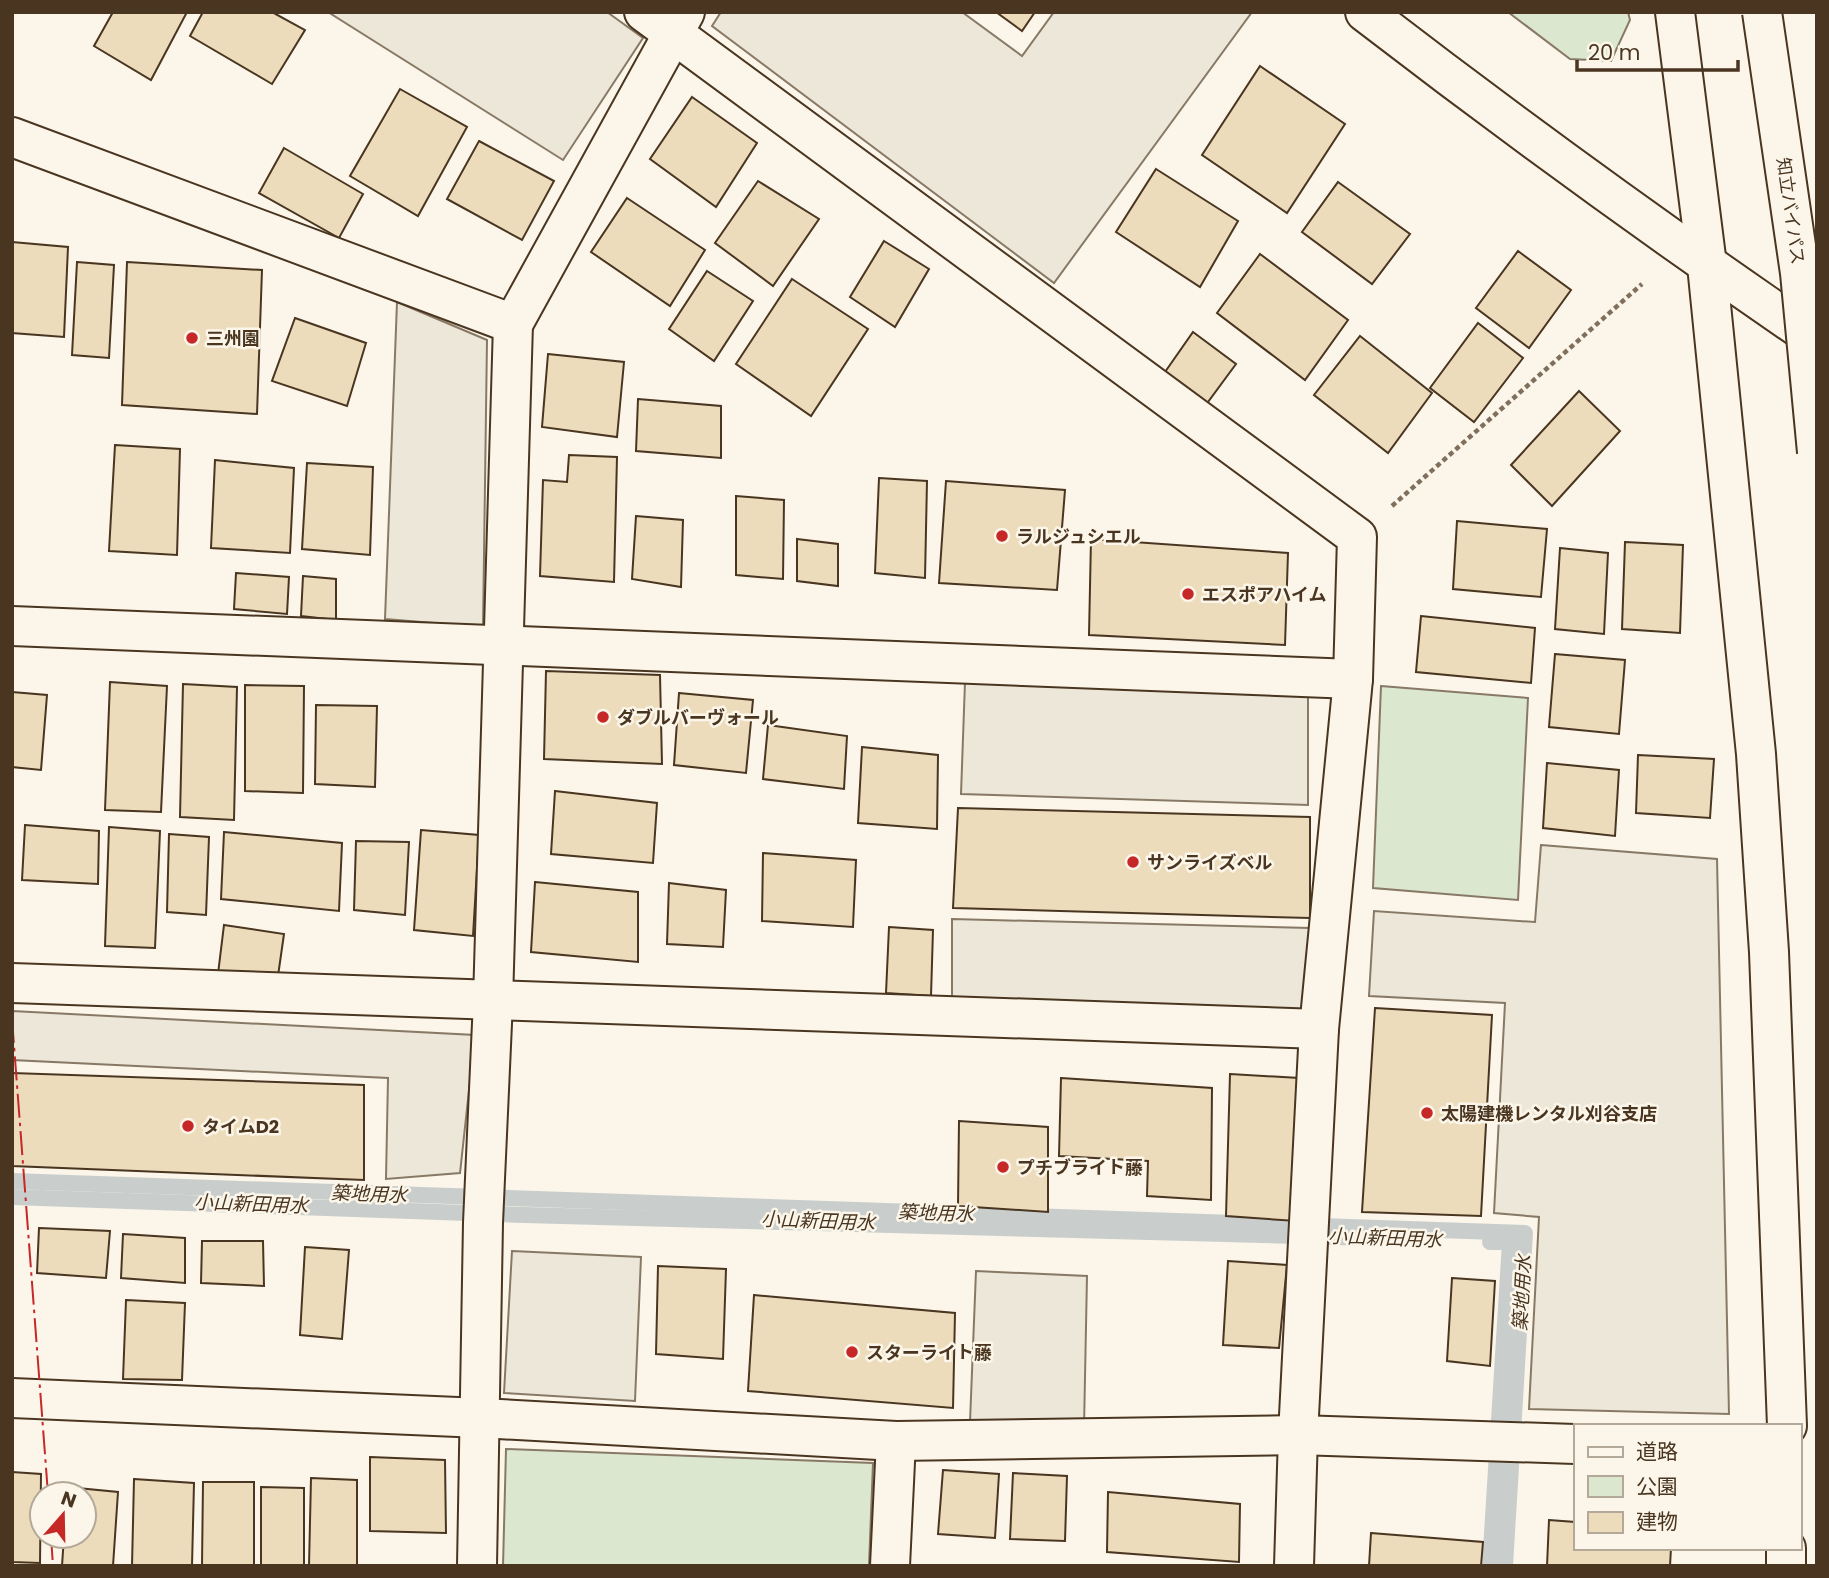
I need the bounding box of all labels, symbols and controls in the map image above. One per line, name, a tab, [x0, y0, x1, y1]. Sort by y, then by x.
scale bar	[1577, 28, 1738, 72]
text: 20 m	[1588, 38, 1641, 67]
street label: 知立バイパス	[1771, 156, 1811, 266]
place label: 三州園	[206, 326, 260, 351]
marker: 三州園	[184, 330, 200, 346]
place label: ラルジュシエル	[1016, 524, 1141, 549]
marker: ラルジュシエル	[994, 528, 1010, 544]
place label: エスポアハイム	[1202, 582, 1327, 607]
marker: エスポアハイム	[1180, 586, 1196, 602]
place label: ダブルバーヴォール	[617, 705, 779, 730]
marker: ダブルバーヴォール	[595, 709, 611, 725]
place label: サンライズベル	[1147, 850, 1272, 875]
marker: サンライズベル	[1125, 854, 1141, 870]
place label: 太陽建機レンタル刈谷支店	[1441, 1101, 1657, 1126]
marker: 太陽建機レンタル刈谷支店	[1419, 1105, 1435, 1121]
place label: タイムD2	[202, 1114, 279, 1139]
marker: タイムD2	[180, 1118, 196, 1134]
place label: プチブライト藤	[1017, 1155, 1143, 1180]
marker: プチブライト藤	[995, 1159, 1011, 1175]
water label: 築地用水	[331, 1179, 409, 1209]
water label: 小山新田用水	[194, 1189, 310, 1220]
water label: 築地用水	[898, 1198, 976, 1228]
water label: 小山新田用水	[761, 1206, 877, 1237]
water label: 小山新田用水	[1328, 1223, 1444, 1254]
water label: 築地用水	[1507, 1252, 1538, 1332]
place label: スターライト藤	[866, 1340, 992, 1365]
marker: スターライト藤	[844, 1344, 860, 1360]
legend	[1574, 1424, 1801, 1550]
text: 道路	[1636, 1437, 1678, 1466]
text: 公園	[1636, 1472, 1678, 1501]
north arrow	[28, 1480, 98, 1550]
text: N	[57, 1484, 80, 1515]
text: 建物	[1636, 1507, 1678, 1536]

